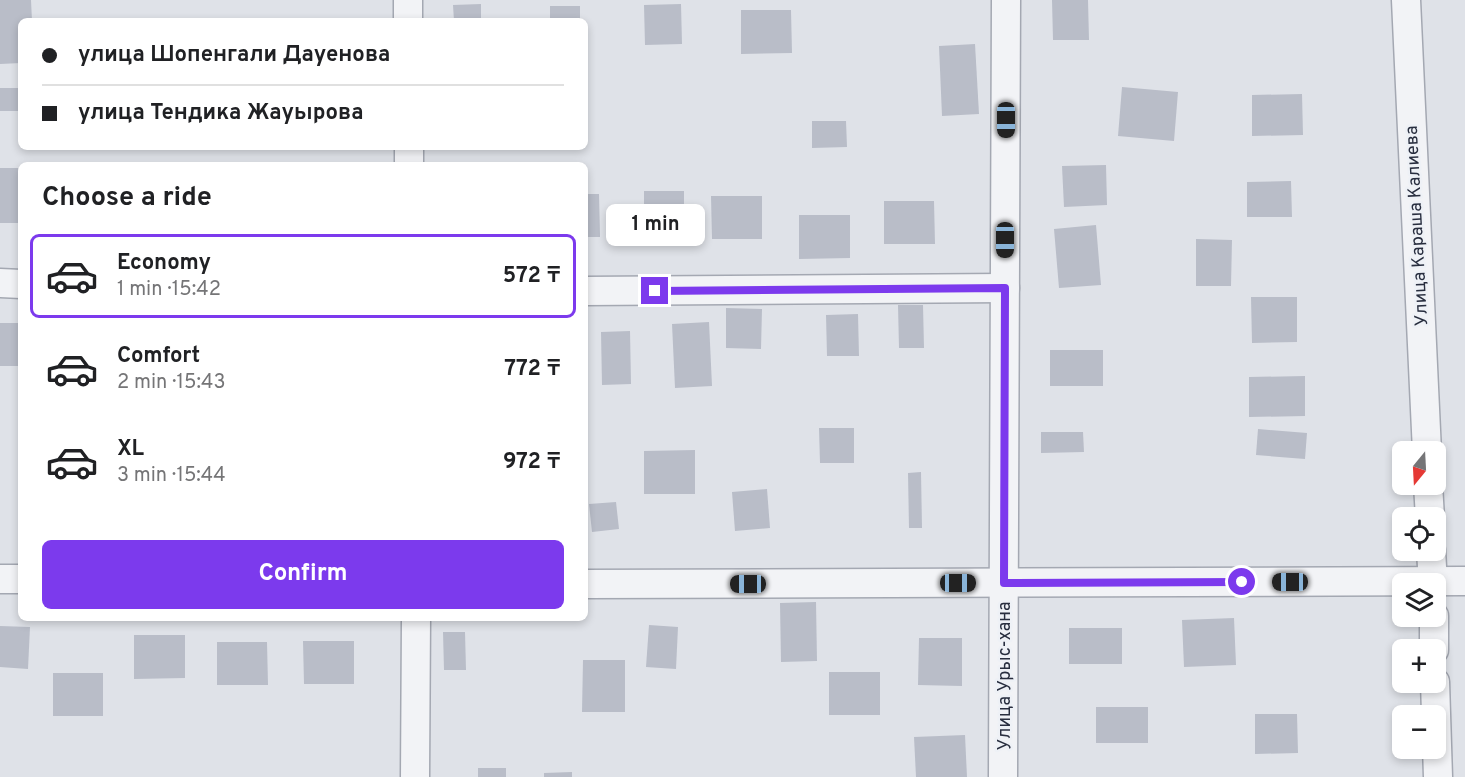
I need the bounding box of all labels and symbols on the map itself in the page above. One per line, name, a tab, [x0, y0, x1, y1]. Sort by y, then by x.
car	[997, 102, 1015, 138]
street label: Улица Караша Калиева	[1401, 125, 1434, 327]
callout: 1 min	[606, 204, 704, 246]
car	[996, 222, 1014, 258]
route end	[641, 277, 668, 304]
north arrow	[1392, 441, 1446, 495]
route start	[1228, 568, 1255, 595]
car	[1272, 573, 1308, 591]
car	[940, 574, 976, 592]
car	[730, 575, 766, 593]
street label: Улица Урыс-хана	[994, 601, 1017, 751]

